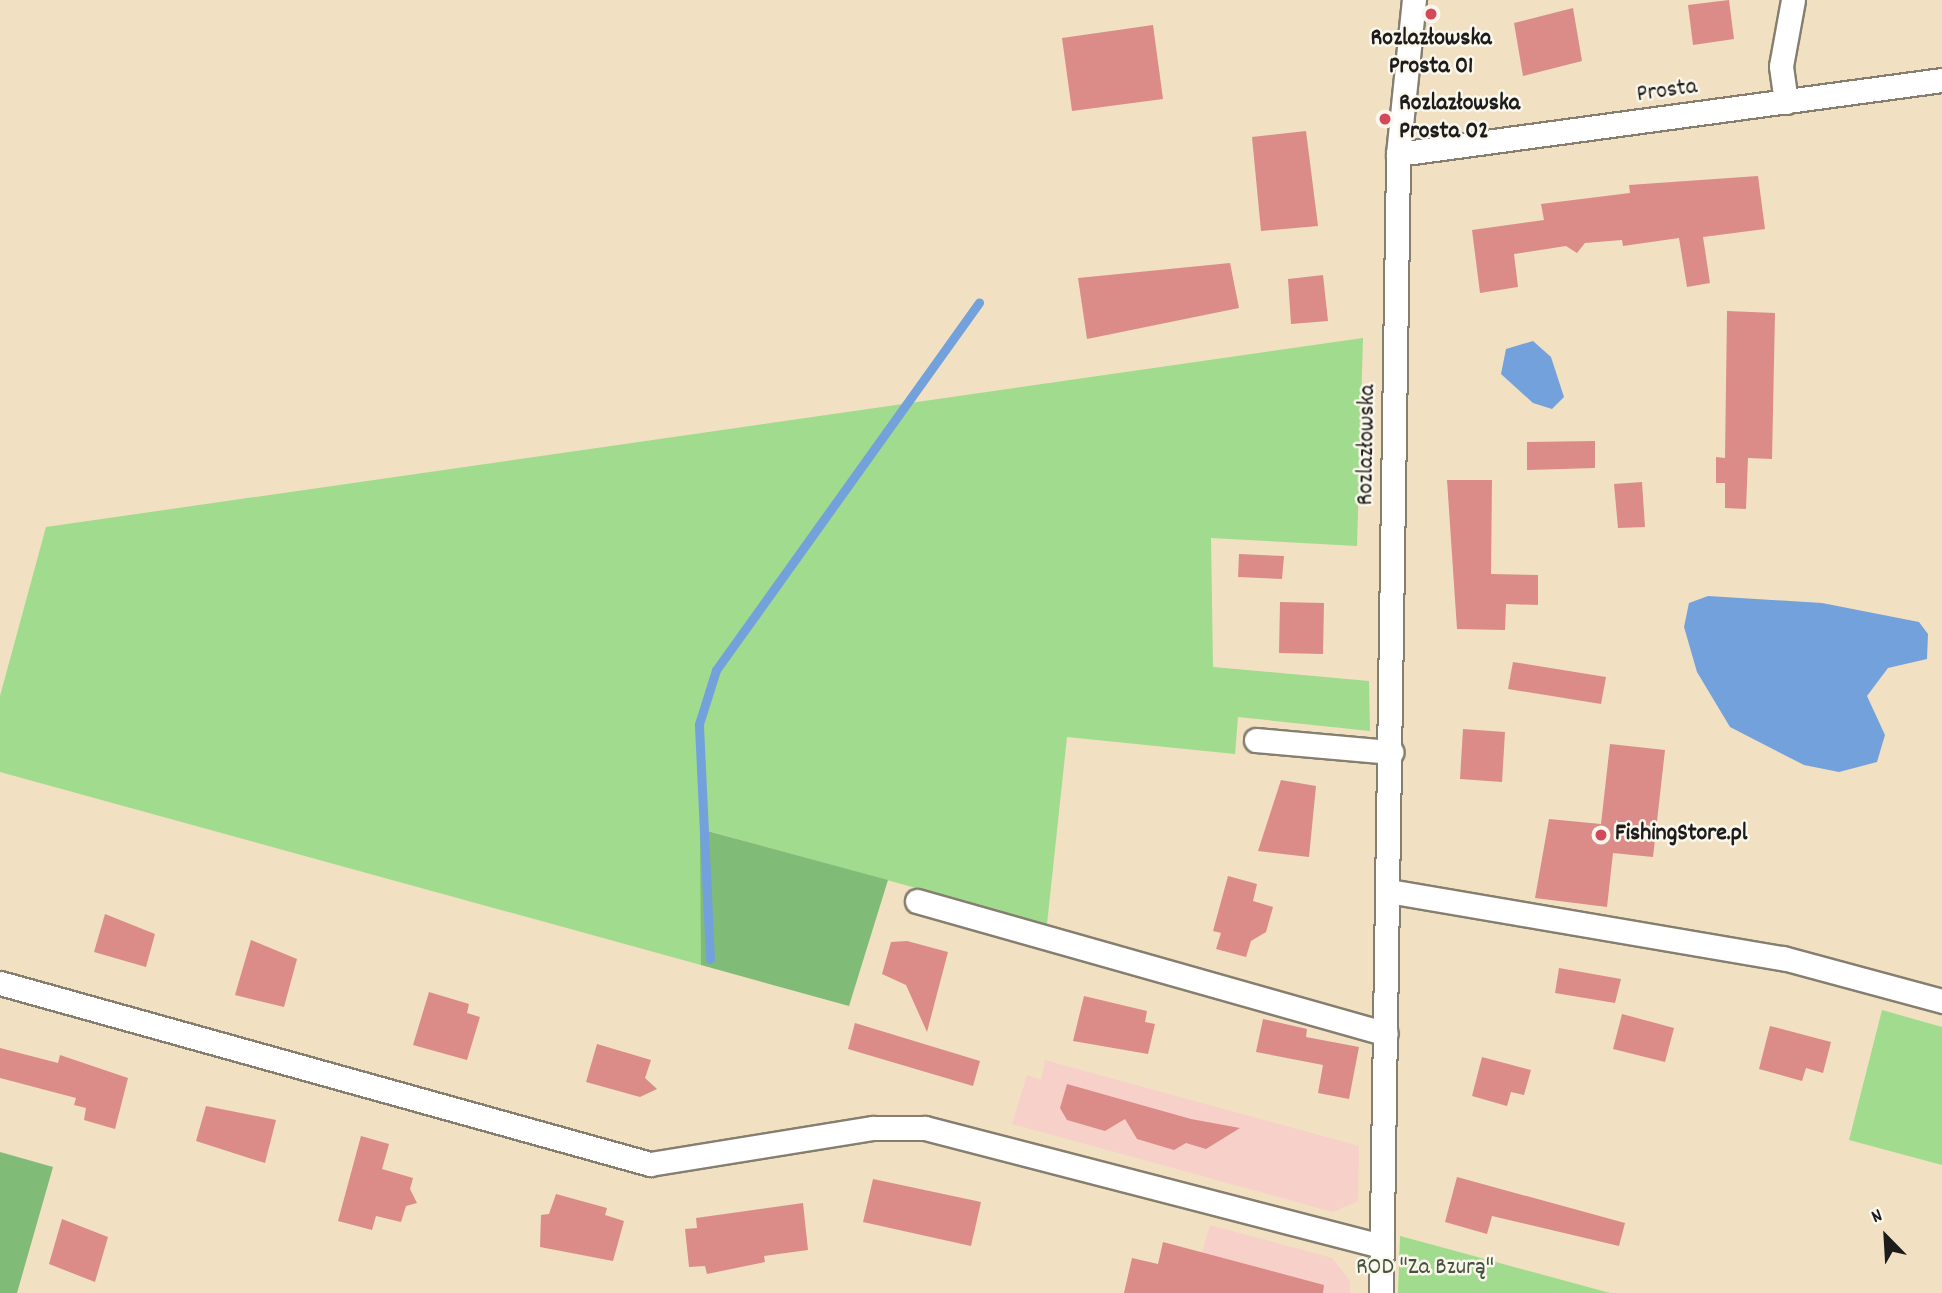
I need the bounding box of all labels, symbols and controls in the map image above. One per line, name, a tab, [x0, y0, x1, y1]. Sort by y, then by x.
marker: Rozlazłowska Prosta 01	[1423, 6, 1439, 22]
place label: Rozlazłowska Prosta 01	[1371, 26, 1491, 82]
street label: Prosta	[1635, 74, 1699, 110]
place label: Rozlazłowska Prosta 02	[1399, 91, 1520, 147]
marker: Rozlazłowska Prosta 02	[1377, 111, 1393, 127]
street label: Rozlazłowska	[1353, 384, 1383, 506]
place label: FishingStore.pl	[1615, 821, 1748, 849]
marker: FishingStore.pl	[1593, 827, 1609, 843]
north arrow	[1851, 1202, 1921, 1272]
text: N	[1867, 1203, 1887, 1232]
park label: ROD "Za Bzurą"	[1356, 1255, 1494, 1283]

